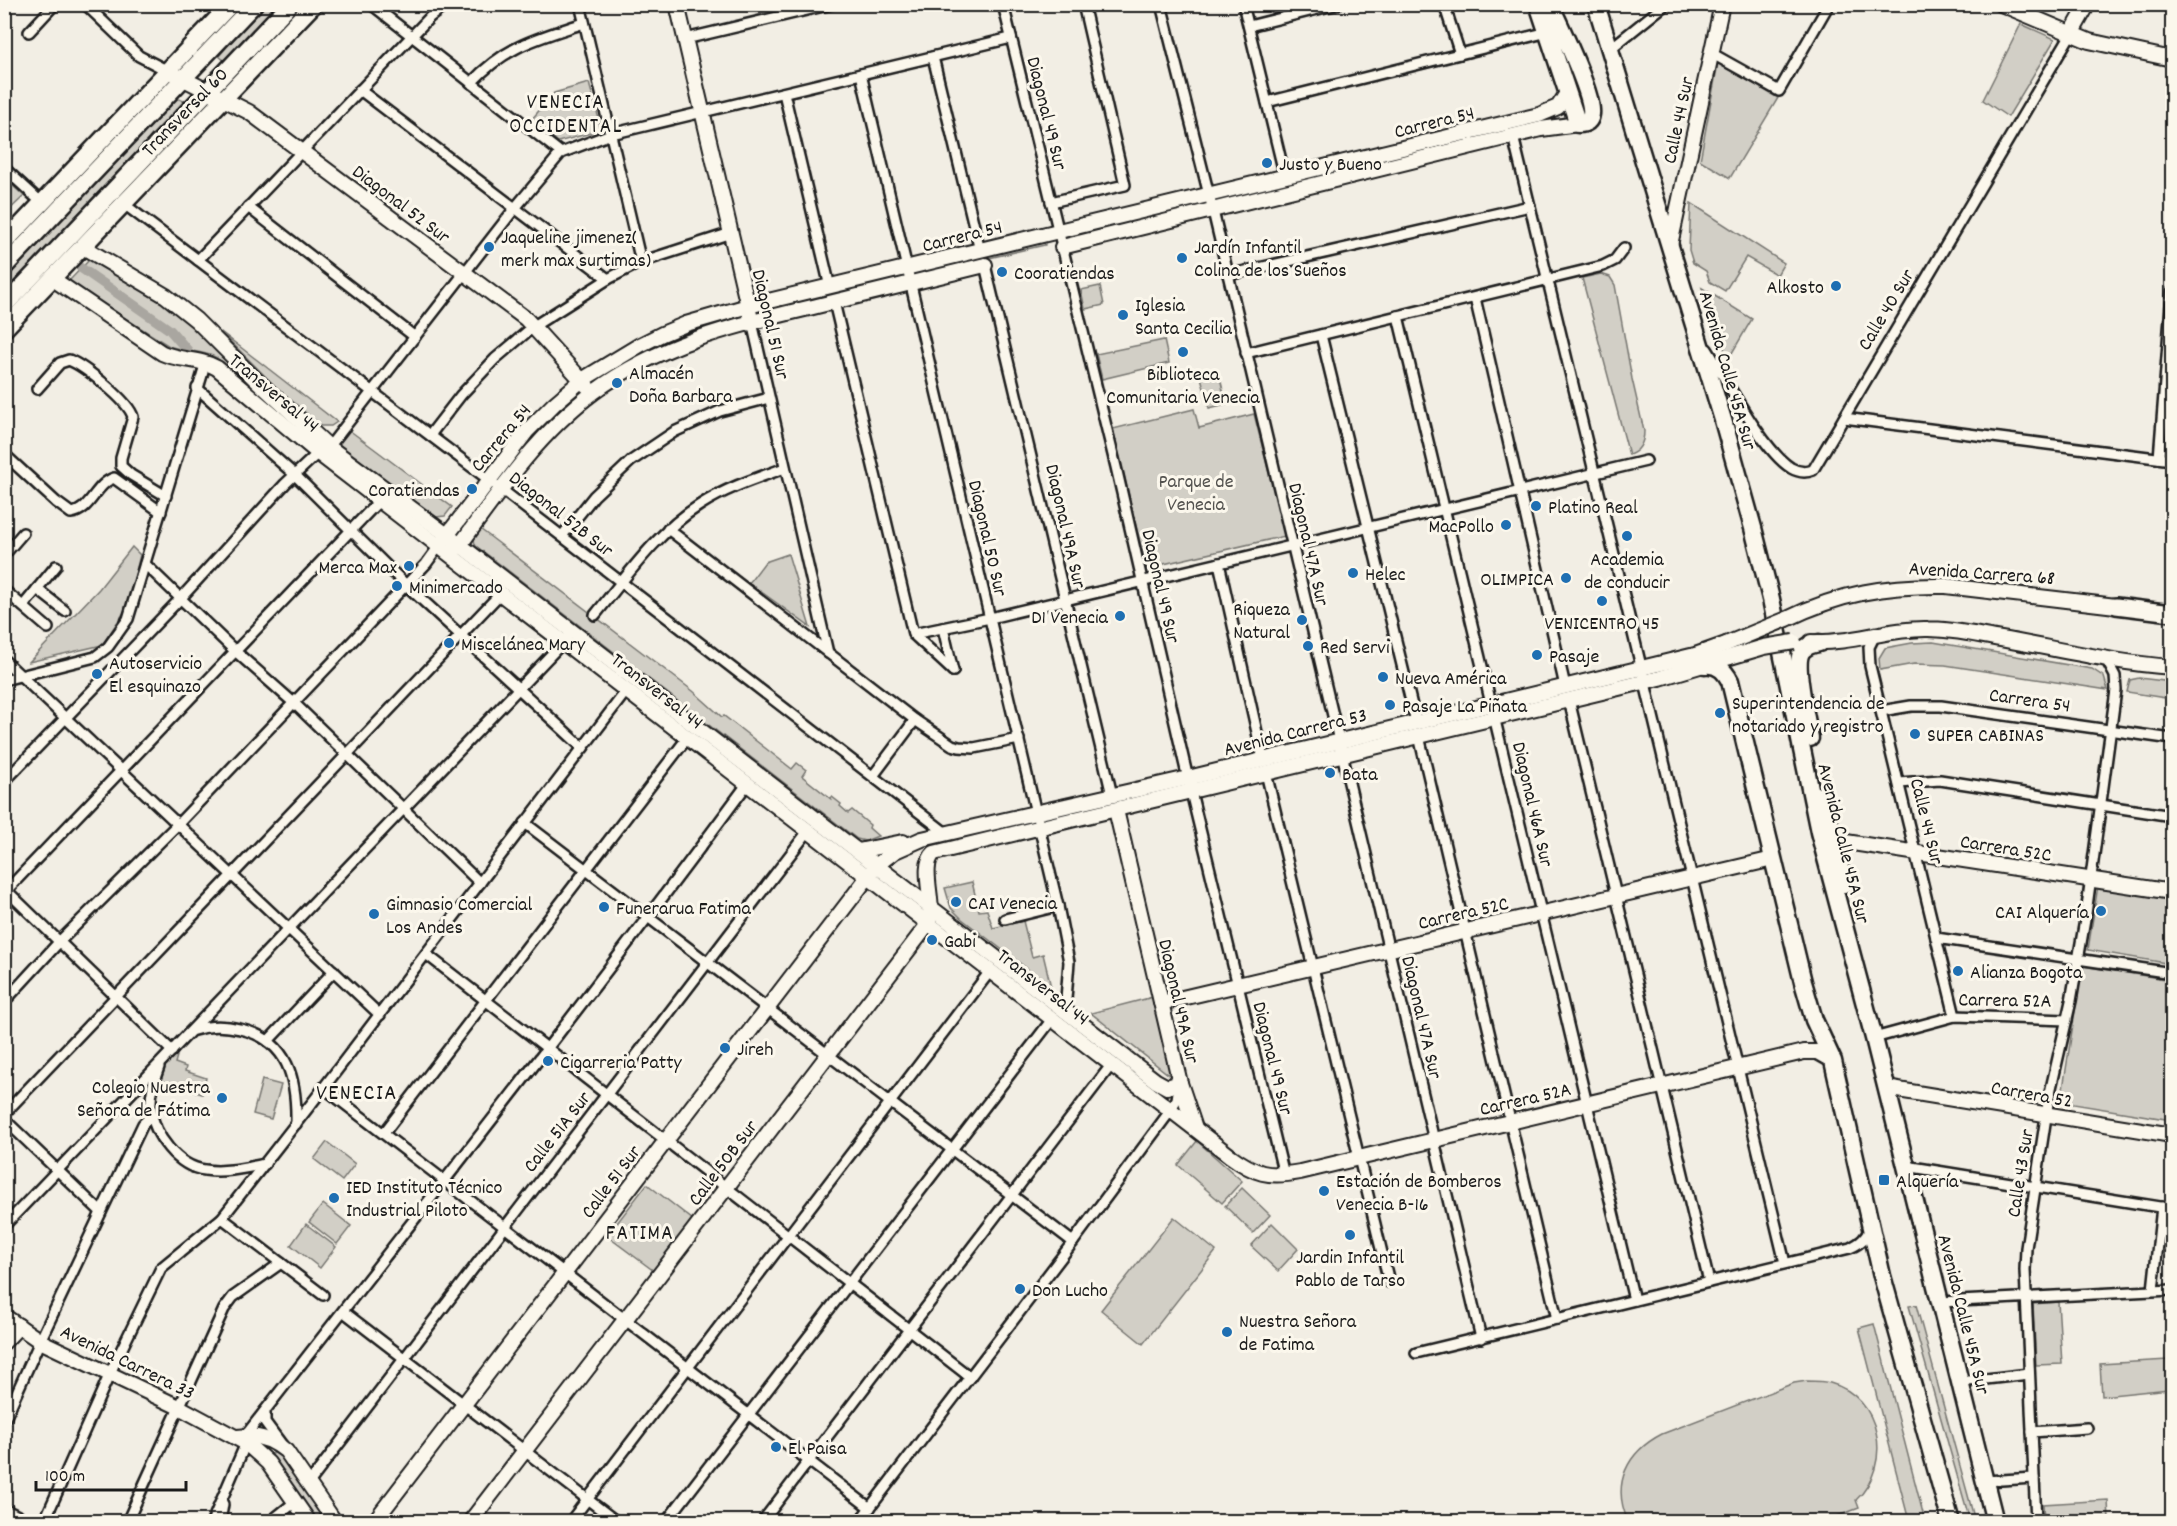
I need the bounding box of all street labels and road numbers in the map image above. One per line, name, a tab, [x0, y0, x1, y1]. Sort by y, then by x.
street label: Diagonal 49 Sur	[1017, 54, 1073, 174]
street label: Transversal 60	[136, 62, 236, 164]
street label: Calle 44 Sur	[1657, 74, 1703, 167]
street label: Carrera 54	[1392, 100, 1478, 147]
street label: Diagonal 52 Sur	[345, 159, 456, 252]
street label: Carrera 54	[920, 214, 1006, 261]
street label: Calle 40 Sur	[1852, 264, 1923, 357]
street label: Diagonal 51 Sur	[743, 267, 795, 383]
street label: Avenida Calle 45A Sur	[1690, 288, 1762, 454]
street label: Transversal 44	[222, 348, 324, 441]
street label: Carrera 54	[465, 399, 539, 479]
street label: Diagonal 49A Sur	[1036, 462, 1092, 592]
street label: Diagonal 52B Sur	[502, 466, 619, 566]
street label: Diagonal 50 Sur	[959, 478, 1013, 600]
street label: Diagonal 47A Sur	[1279, 480, 1335, 609]
street label: Diagonal 49 Sur	[1132, 527, 1186, 647]
street label: Avenida Carrera 68	[1908, 556, 2056, 594]
street label: Transversal 44	[604, 647, 708, 737]
street label: Carrera 54	[1987, 682, 2072, 722]
street label: Avenida Carrera 53	[1221, 703, 1370, 765]
street label: Diagonal 46A Sur	[1503, 739, 1559, 870]
street label: Avenida Calle 45A Sur	[1809, 761, 1876, 927]
street label: Calle 44 Sur	[1901, 776, 1949, 868]
street label: Carrera 52C	[1958, 829, 2053, 871]
street label: Carrera 52C	[1416, 891, 1512, 939]
street label: Diagonal 49A Sur	[1149, 937, 1205, 1067]
street label: Transversal 44	[990, 943, 1094, 1033]
street label: Diagonal 47A Sur	[1392, 953, 1448, 1082]
street label: Carrera 52A	[1958, 987, 2052, 1017]
street label: Diagonal 49 Sur	[1243, 999, 1299, 1119]
street label: Carrera 52	[1989, 1075, 2074, 1117]
street label: Carrera 52A	[1477, 1077, 1574, 1125]
street label: Calle 51A Sur	[518, 1086, 599, 1179]
street label: Calle 50B Sur	[683, 1114, 766, 1213]
street label: Calle 43 Sur	[2001, 1127, 2043, 1220]
street label: Calle 51 Sur	[576, 1140, 650, 1225]
street label: Avenida Calle 45A Sur	[1929, 1232, 1996, 1398]
street label: Avenida Carrera 33	[55, 1319, 199, 1408]

